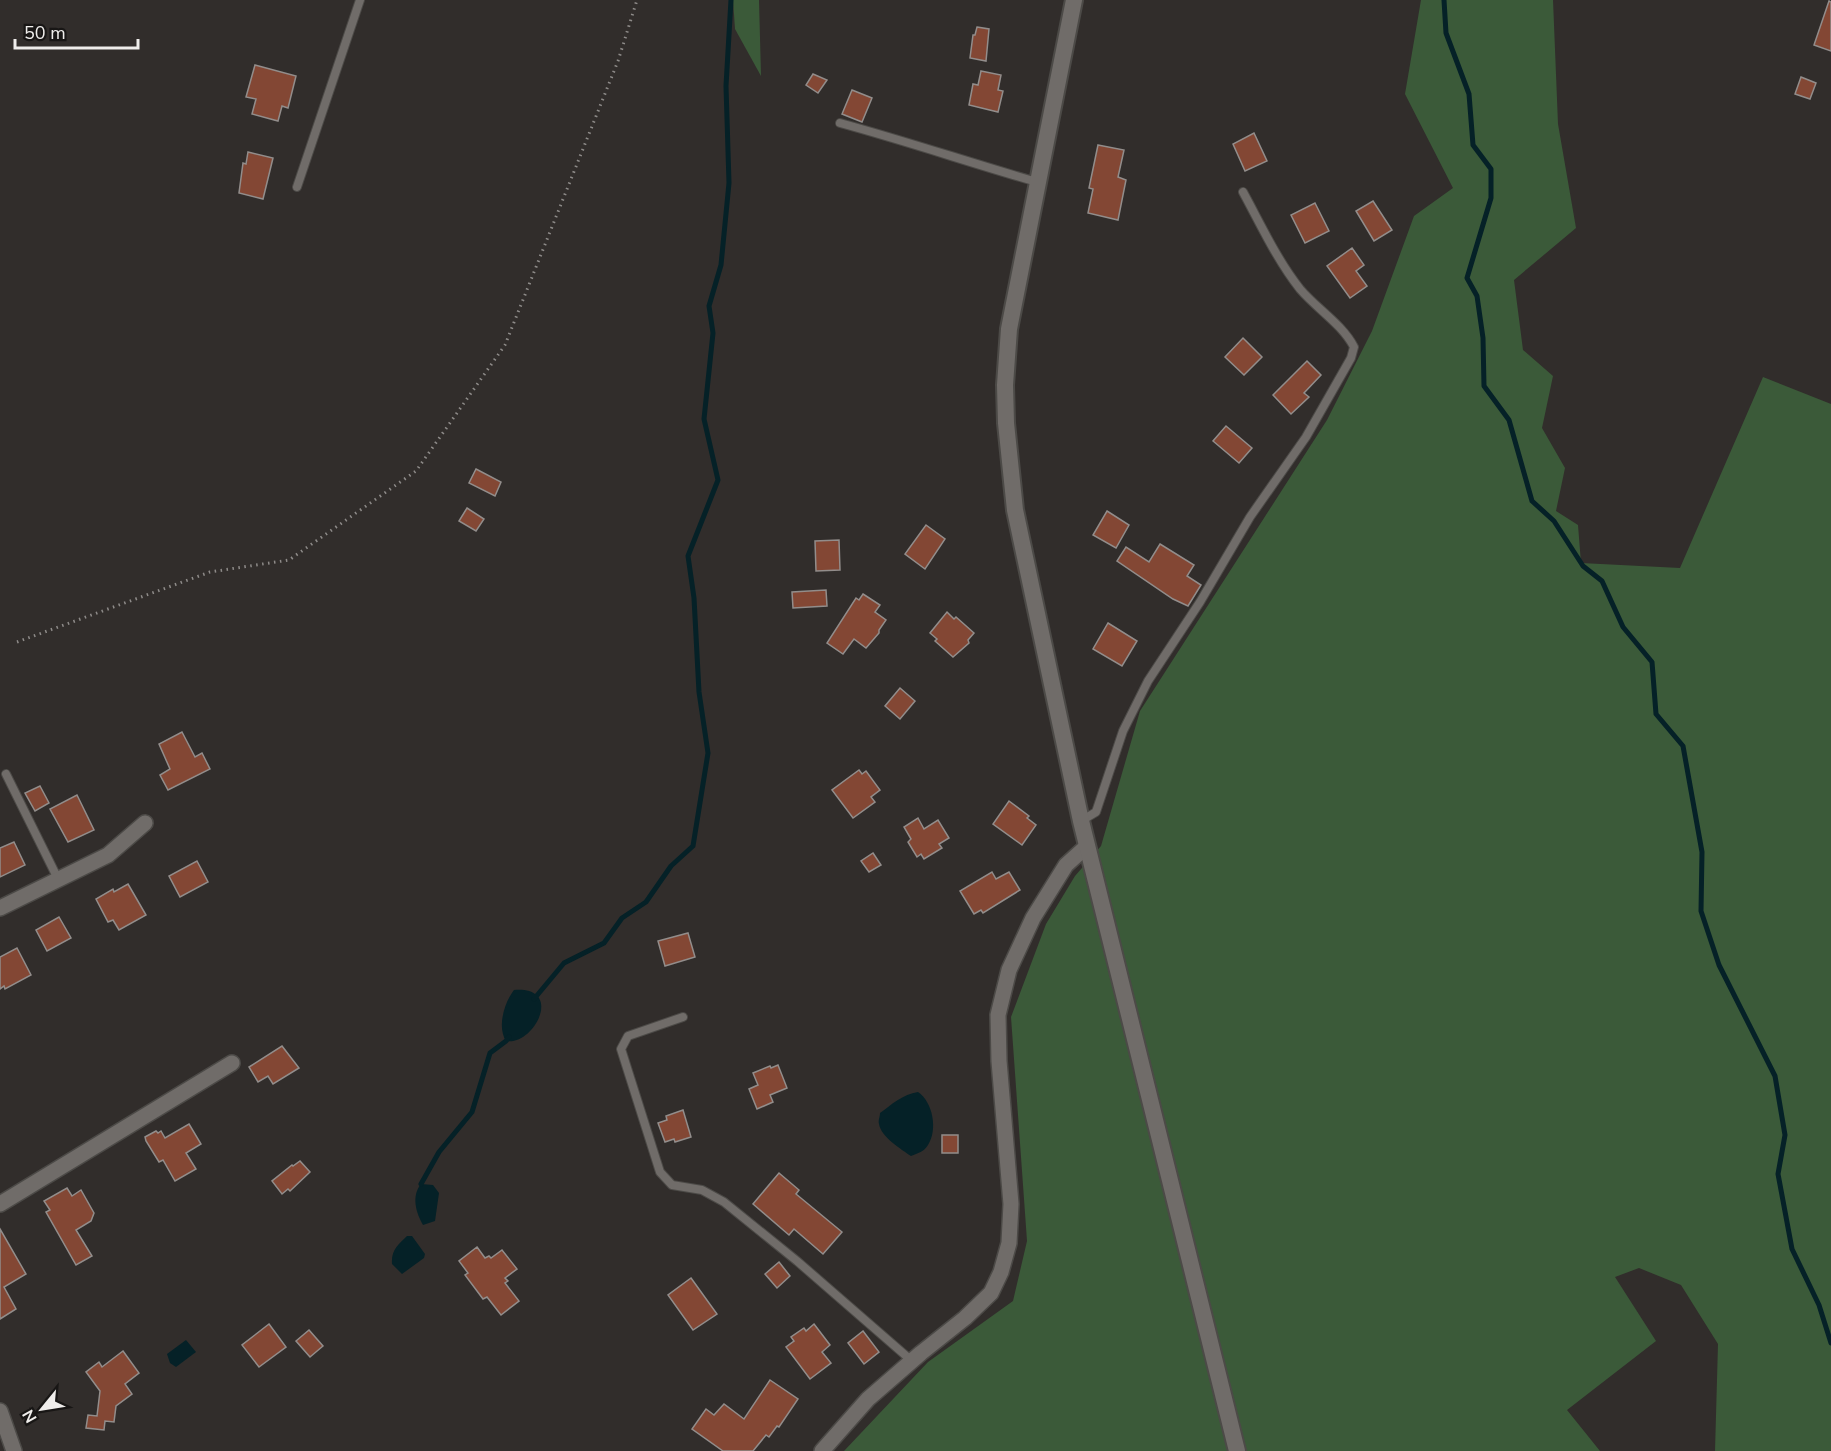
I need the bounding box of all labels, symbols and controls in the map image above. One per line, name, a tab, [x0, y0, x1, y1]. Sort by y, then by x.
scale bar	[15, 12, 138, 50]
text: 50 m	[24, 21, 66, 45]
north arrow	[12, 1379, 72, 1439]
text: N	[17, 1405, 42, 1427]

